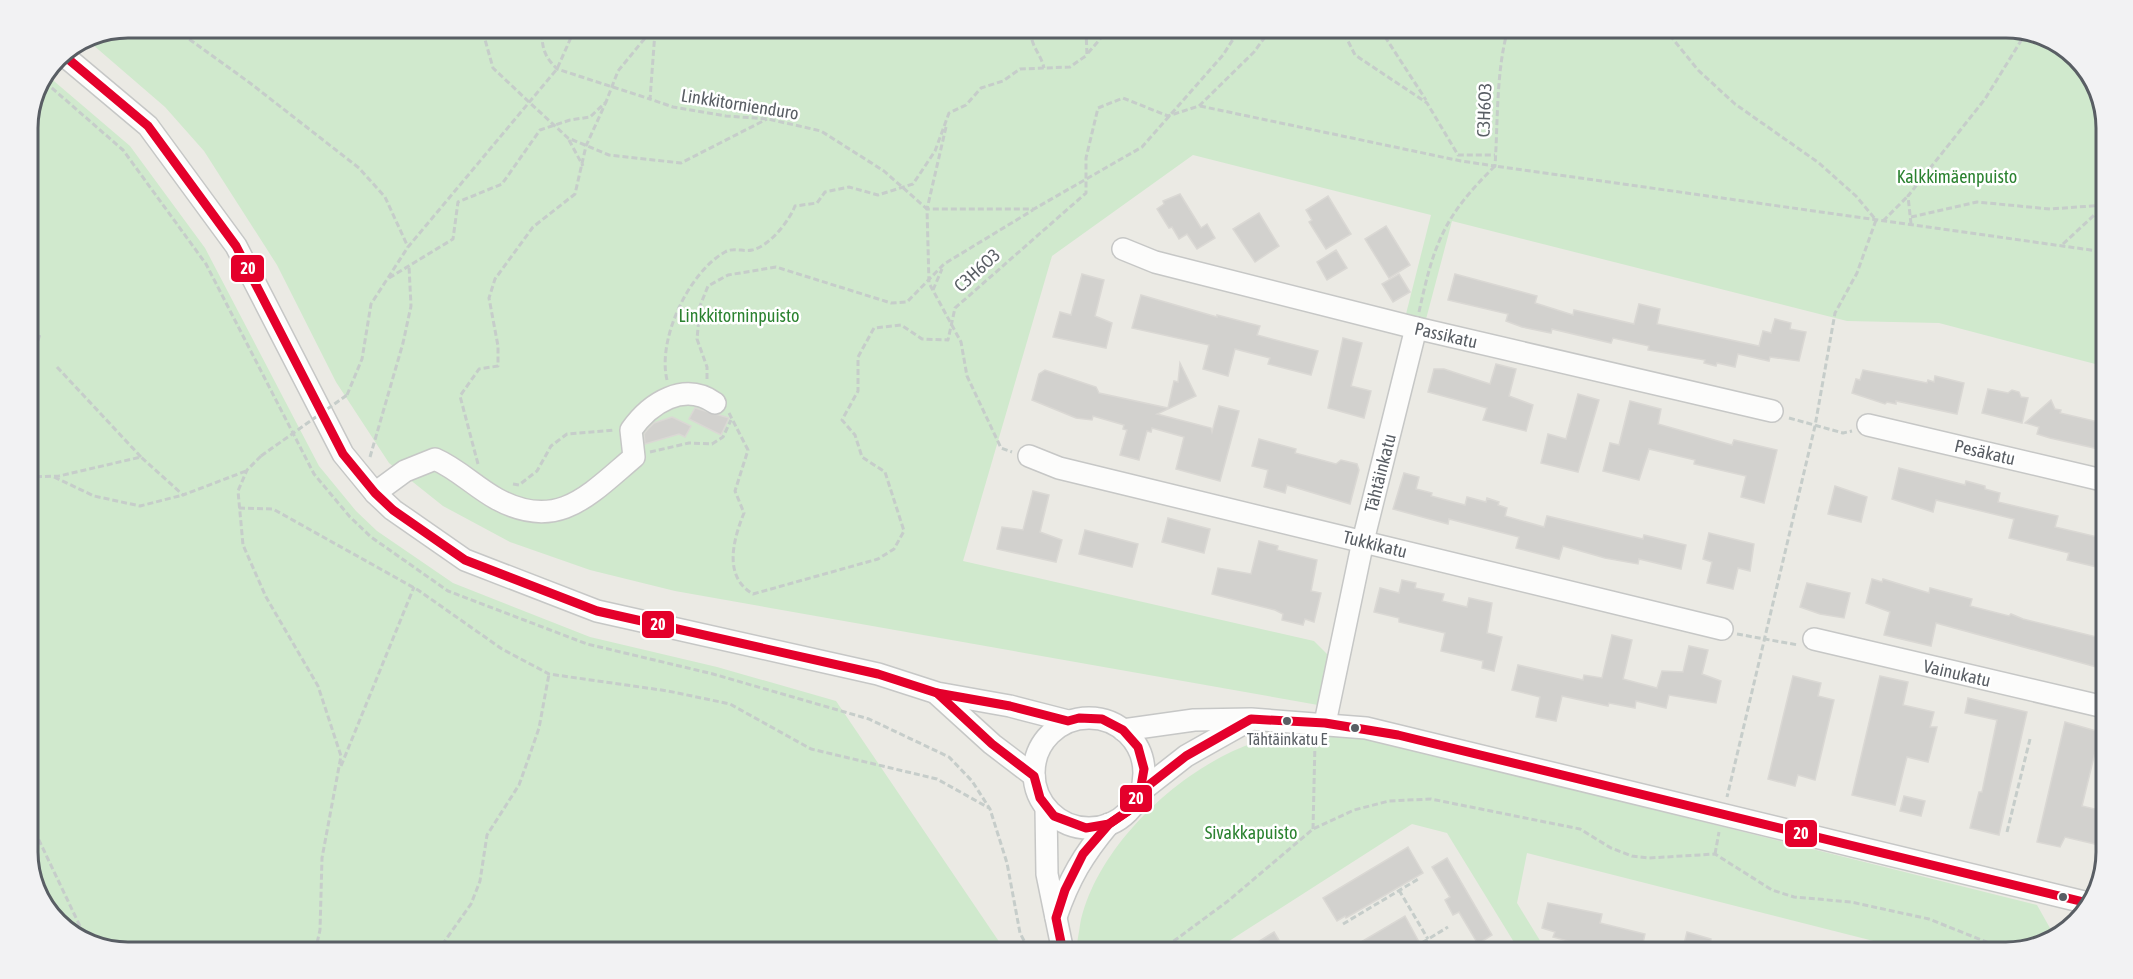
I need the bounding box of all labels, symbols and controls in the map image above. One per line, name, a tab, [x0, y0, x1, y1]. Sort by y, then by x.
street label: C3H6O3	[1473, 82, 1495, 138]
street label: Linkkitornienduro	[680, 84, 800, 124]
park label: Kalkkimäenpuisto	[1897, 166, 2017, 187]
street label: C3H6O3	[950, 244, 1004, 296]
line badge: 20	[230, 254, 265, 283]
text: 20	[240, 259, 256, 277]
park label: Linkkitorninpuisto	[679, 305, 799, 326]
street label: Passikatu	[1413, 318, 1479, 352]
street label: Tähtäinkatu	[1360, 431, 1400, 515]
street label: Pesäkatu	[1953, 435, 2017, 469]
street label: Tukkikatu	[1341, 526, 1409, 562]
line badge: 20	[641, 610, 675, 639]
text: 20	[650, 615, 666, 633]
street label: Vainukatu	[1921, 655, 1993, 691]
marker: Tähtäinkatu E	[1281, 715, 1293, 727]
unlabelled marker	[1349, 722, 1361, 734]
place label: Tähtäinkatu E	[1247, 730, 1327, 748]
line badge: 20	[1119, 784, 1153, 813]
text: 20	[1128, 789, 1144, 807]
line badge: 20	[1784, 819, 1818, 848]
park label: Sivakkapuisto	[1205, 822, 1297, 843]
text: 20	[1793, 824, 1809, 842]
unlabelled marker	[2057, 891, 2069, 903]

